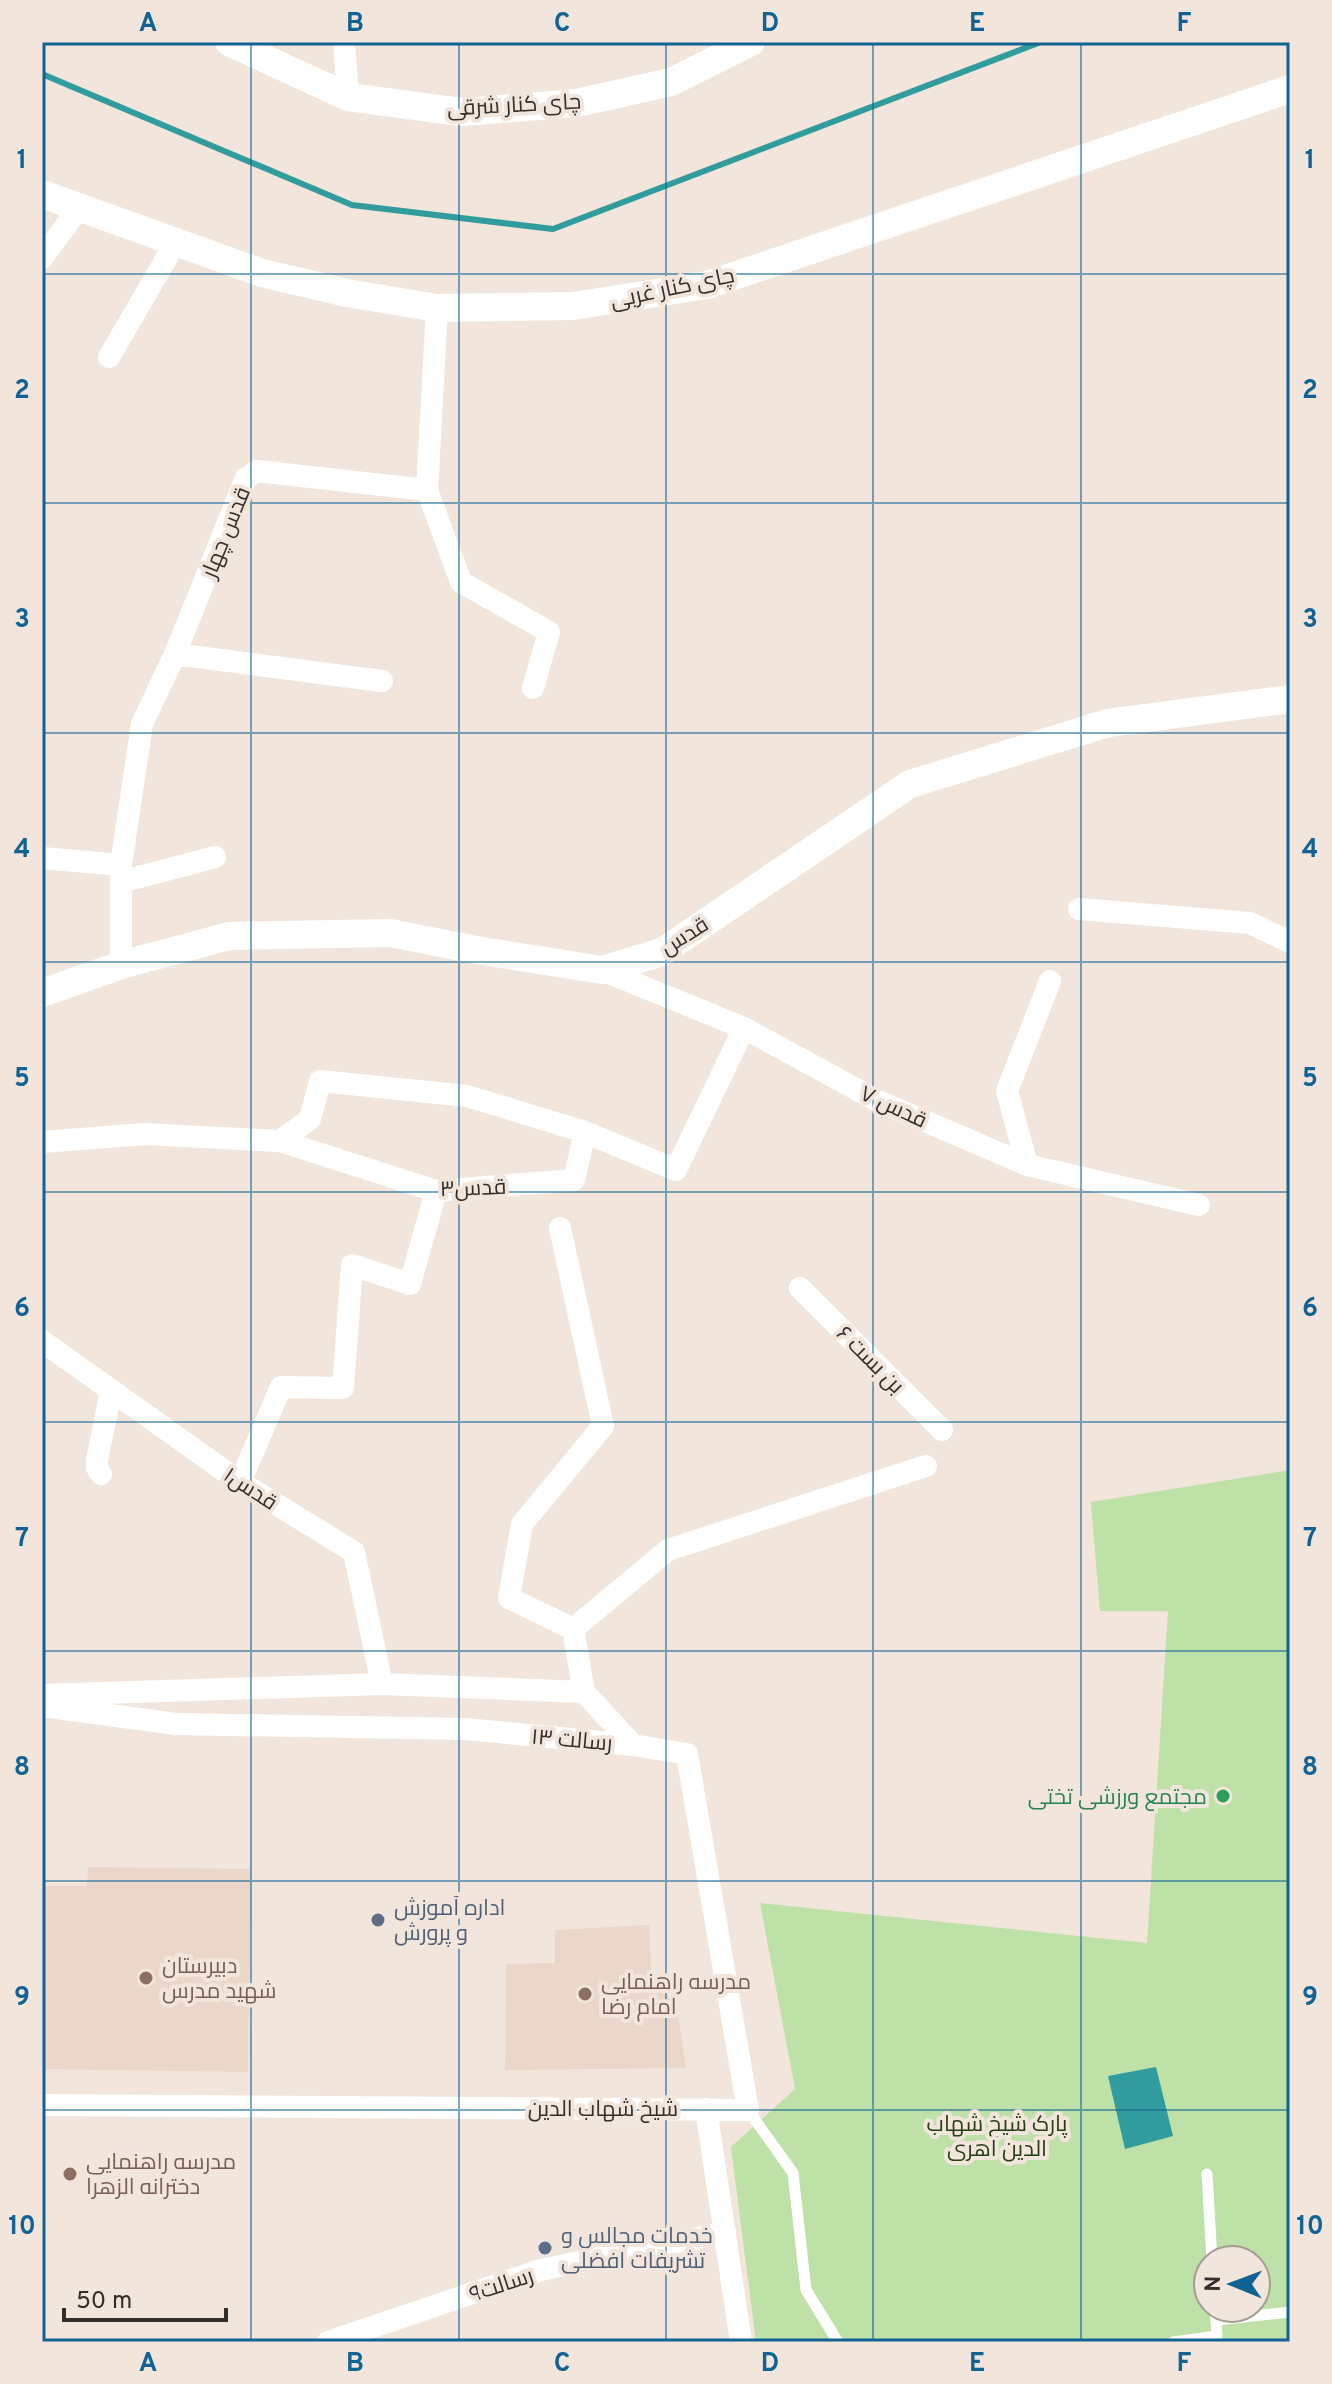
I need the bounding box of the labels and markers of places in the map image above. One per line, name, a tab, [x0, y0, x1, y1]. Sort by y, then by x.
place label: مجتمع ورزشی تختی	[1028, 1785, 1207, 1812]
marker: مجتمع ورزشی تختی	[1214, 1787, 1232, 1805]
place label: اداره آموزش و پرورش	[394, 1895, 505, 1948]
marker: اداره آموزش و پرورش	[369, 1911, 387, 1929]
place label: دبیرستان شهید مدرس	[162, 1954, 276, 2006]
marker: دبیرستان شهید مدرس	[137, 1969, 155, 1987]
place label: مدرسه راهنمایی امام رضا	[601, 1970, 751, 2022]
marker: مدرسه راهنمایی امام رضا	[576, 1985, 594, 2003]
place label: مدرسه راهنمایی دخترانه الزهرا	[86, 2150, 236, 2202]
marker: مدرسه راهنمایی دخترانه الزهرا	[61, 2165, 79, 2183]
place label: خدمات مجالس و تشریفات افضلی	[561, 2224, 713, 2276]
marker: خدمات مجالس و تشریفات افضلی	[536, 2239, 554, 2257]

